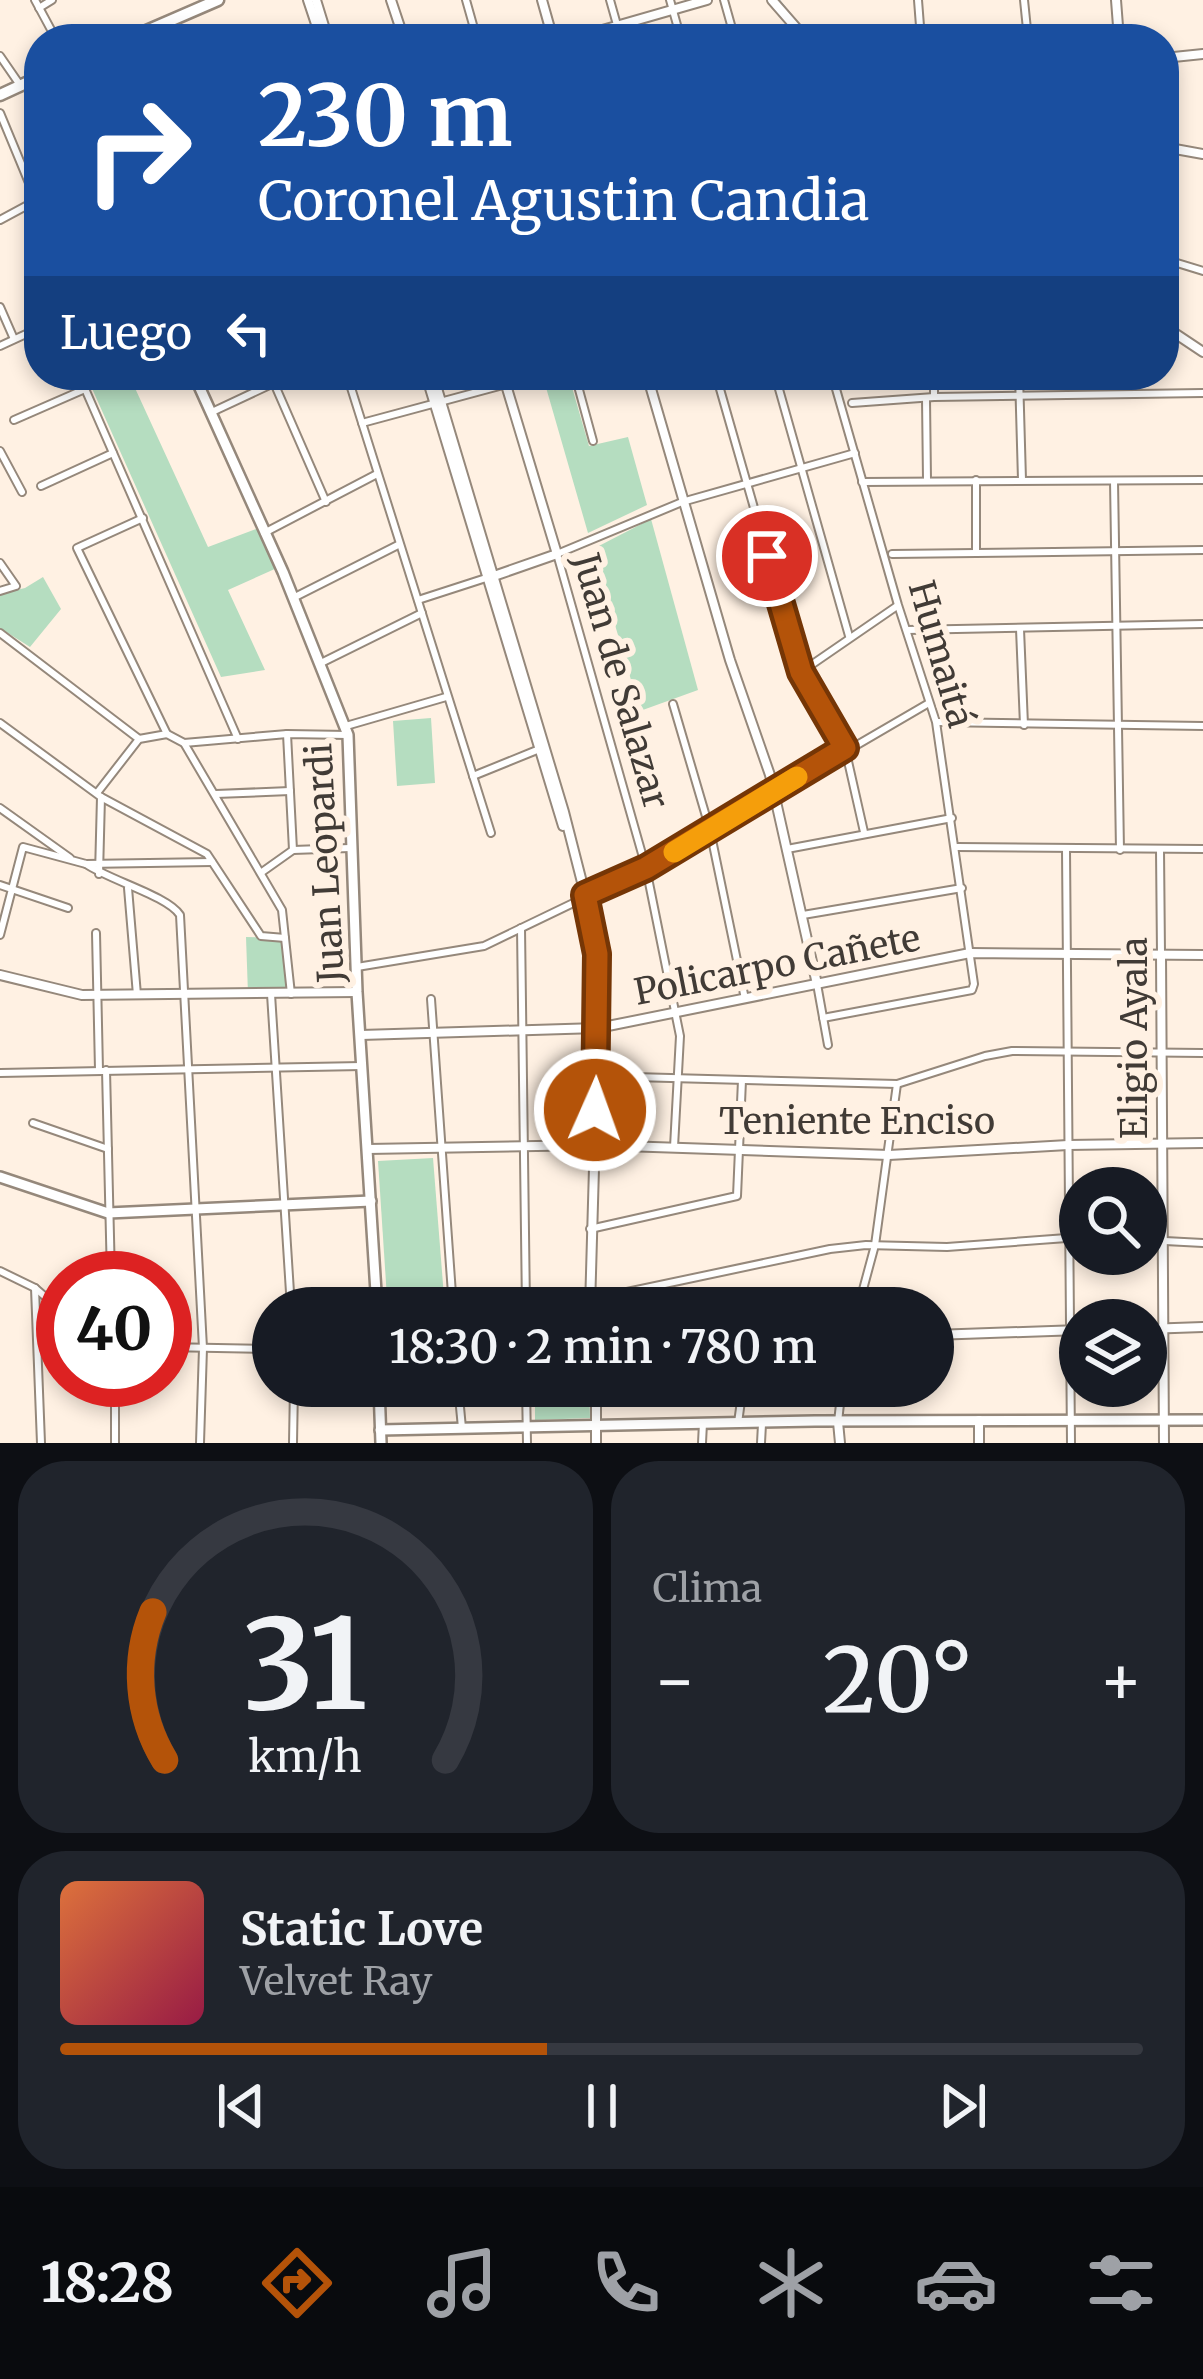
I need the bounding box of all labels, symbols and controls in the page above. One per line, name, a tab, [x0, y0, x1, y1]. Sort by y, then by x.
text: 230 m	[258, 63, 513, 169]
icon: right	[60, 72, 216, 228]
text: Coronel Agustin Candia	[258, 167, 870, 235]
icon: left	[216, 300, 282, 366]
text: Luego	[60, 305, 192, 361]
pin	[716, 505, 818, 607]
icon: arrive	[734, 523, 800, 589]
street label: Juan de Salazar	[563, 547, 679, 814]
street label: Humaitá	[899, 576, 983, 732]
street label: Juan Leopardi	[296, 742, 354, 985]
street label: Policarpo Cañete	[630, 915, 924, 1015]
street label: Eligio Ayala	[1112, 937, 1157, 1139]
position arrow	[532, 1047, 658, 1173]
street label: Teniente Enciso	[719, 1099, 995, 1144]
map controls	[1059, 1167, 1167, 1407]
button: search	[1059, 1167, 1167, 1275]
speed limit sign: 40	[36, 1251, 192, 1407]
button: layers	[1059, 1299, 1167, 1407]
text: 18:30 · 2 min · 780 m	[389, 1319, 817, 1375]
text: Clima	[653, 1564, 762, 1613]
text: 31	[243, 1586, 368, 1743]
text: 20°	[823, 1623, 973, 1737]
text: −	[653, 1639, 697, 1722]
text: +	[1099, 1639, 1143, 1722]
text: km/h	[248, 1730, 362, 1784]
text: Static Love	[240, 1901, 483, 1957]
text: Velvet Ray	[240, 1957, 432, 2006]
icon: previous	[208, 2073, 274, 2139]
icon: pause	[569, 2073, 635, 2139]
icon: next	[930, 2073, 996, 2139]
icon: directions	[255, 2241, 339, 2325]
icon: music	[420, 2241, 504, 2325]
icon: phone	[584, 2241, 668, 2325]
icon: climate	[749, 2241, 833, 2325]
icon: car	[914, 2241, 998, 2325]
icon: filters	[1079, 2241, 1163, 2325]
text: 18:28	[40, 2249, 174, 2317]

